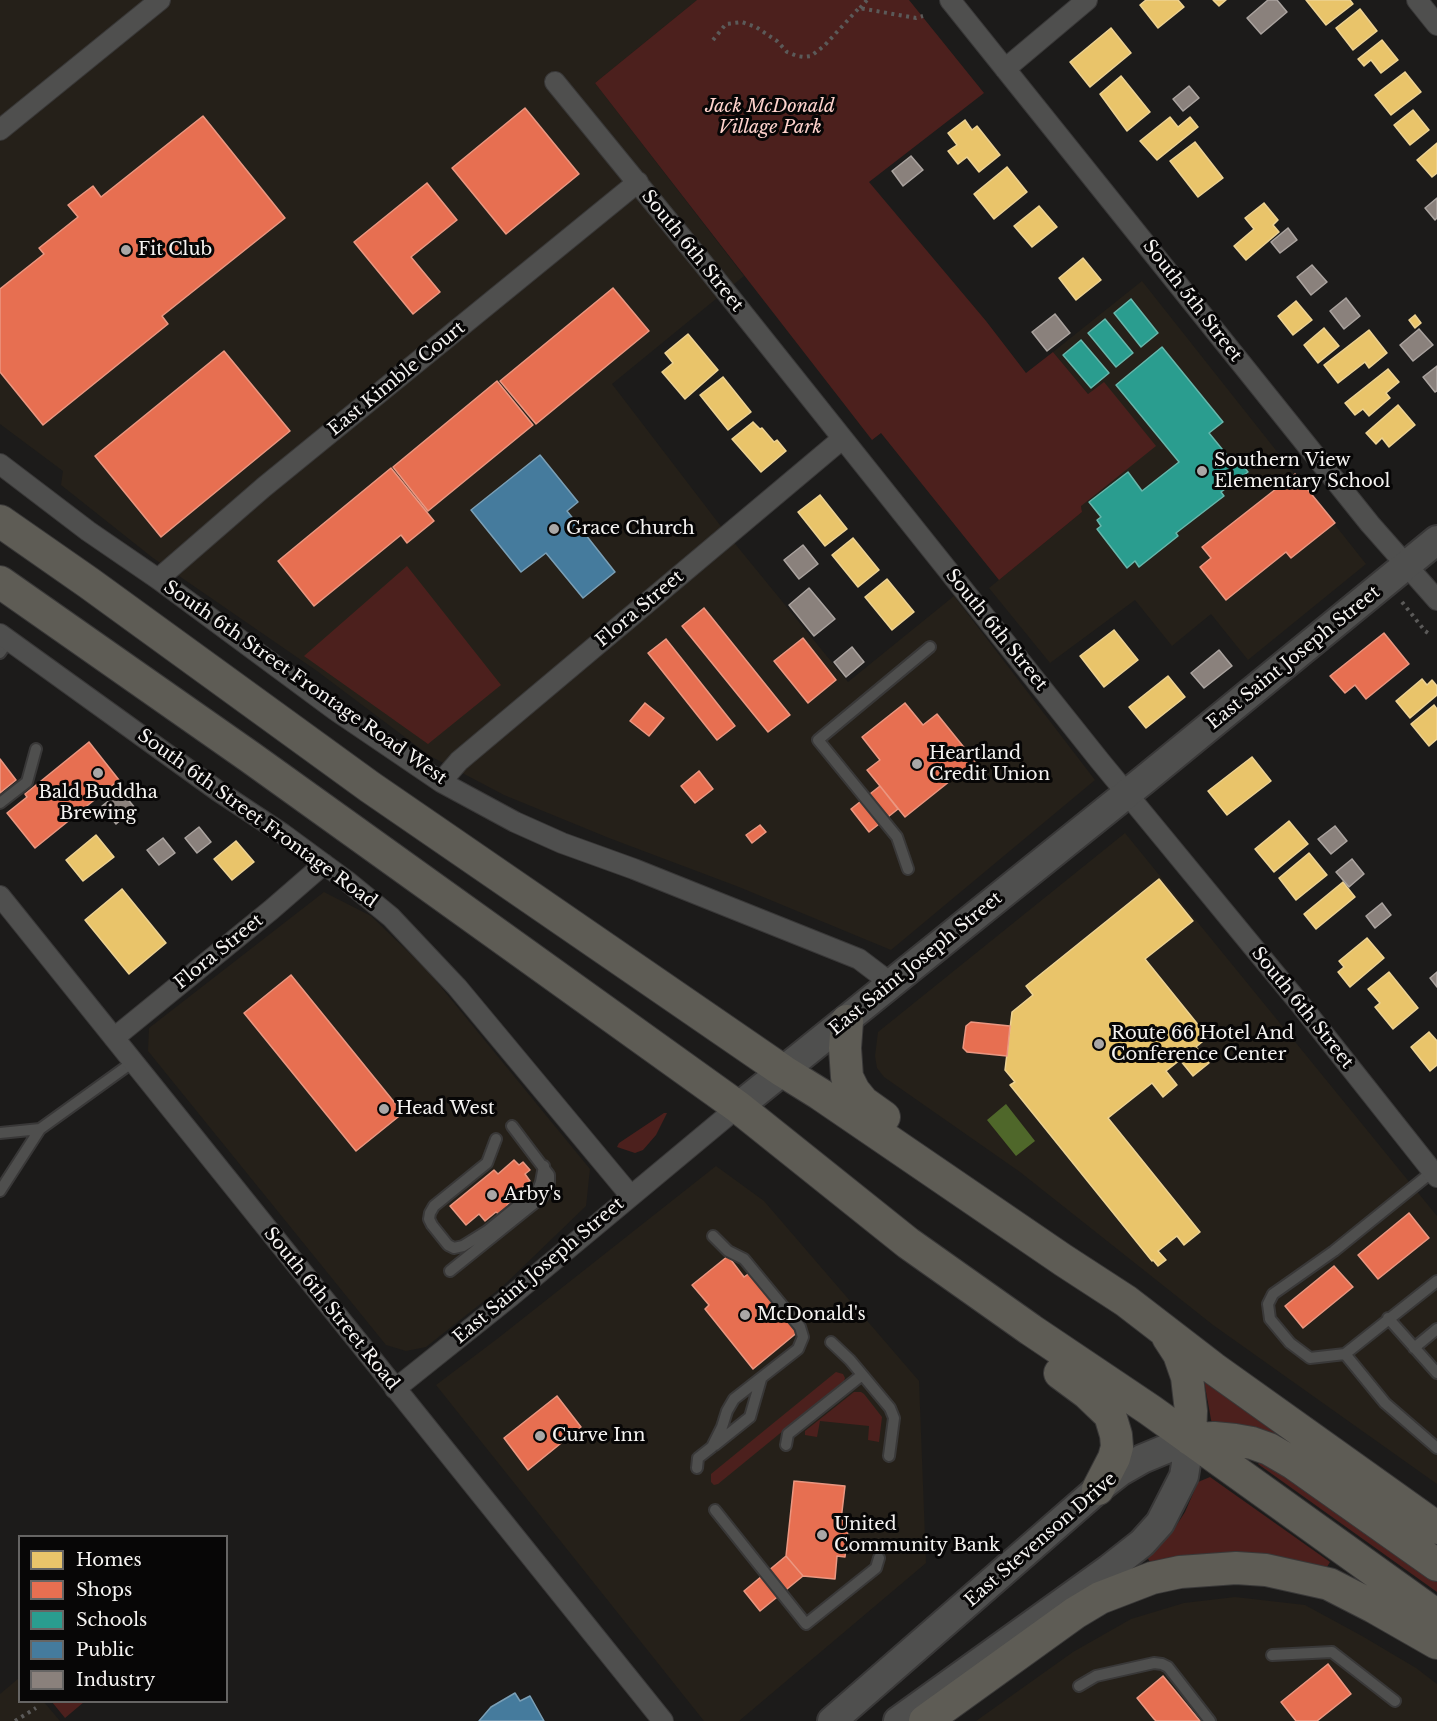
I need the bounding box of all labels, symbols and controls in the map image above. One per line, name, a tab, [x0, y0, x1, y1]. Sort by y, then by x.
park label: Jack McDonald Village Park	[705, 96, 835, 138]
street label: South 6th Street	[636, 186, 748, 316]
street label: South 5th Street	[1138, 236, 1246, 366]
place label: Fit Club	[138, 239, 212, 261]
marker: Fit Club	[119, 243, 133, 257]
street label: East Kimble Court	[324, 317, 470, 441]
place label: Southern View Elementary School	[1214, 450, 1390, 492]
marker: Southern View Elementary School	[1195, 464, 1209, 478]
place label: Grace Church	[566, 518, 695, 540]
marker: Grace Church	[547, 522, 561, 536]
street label: South 6th Street	[940, 565, 1052, 695]
street label: Flora Street	[592, 566, 688, 652]
street label: South 6th Street Frontage Road West	[159, 576, 451, 790]
street label: East Saint Joseph Street	[1203, 582, 1385, 734]
street label: South 6th Street Frontage Road	[133, 725, 381, 913]
place label: Heartland Credit Union	[929, 743, 1050, 786]
marker: Heartland Credit Union	[910, 757, 924, 771]
marker: Bald Buddha Brewing	[91, 766, 105, 780]
place label: Bald Buddha Brewing	[38, 782, 158, 824]
street label: East Saint Joseph Street	[825, 888, 1007, 1040]
street label: Flora Street	[170, 910, 268, 994]
street label: South 6th Street	[1246, 943, 1358, 1073]
place label: Route 66 Hotel And Conference Center	[1111, 1023, 1294, 1066]
marker: Route 66 Hotel And Conference Center	[1092, 1037, 1106, 1051]
place label: Head West	[396, 1098, 495, 1120]
marker: Head West	[377, 1102, 391, 1116]
place label: Arby's	[504, 1184, 561, 1206]
marker: Arby's	[485, 1188, 499, 1202]
street label: East Saint Joseph Street	[449, 1193, 629, 1349]
street label: South 6th Street Road	[259, 1223, 403, 1395]
place label: McDonald's	[757, 1304, 866, 1326]
marker: McDonald's	[738, 1308, 752, 1322]
place label: Curve Inn	[552, 1425, 645, 1447]
marker: Curve Inn	[533, 1429, 547, 1443]
street label: East Stevenson Drive	[961, 1468, 1121, 1612]
place label: United Community Bank	[834, 1514, 1000, 1556]
marker: United Community Bank	[815, 1528, 829, 1542]
legend	[18, 1535, 228, 1703]
text: Homes	[76, 1549, 142, 1571]
text: Shops	[76, 1579, 132, 1601]
text: Schools	[76, 1609, 147, 1631]
text: Public	[76, 1639, 134, 1661]
text: Industry	[76, 1669, 155, 1691]

